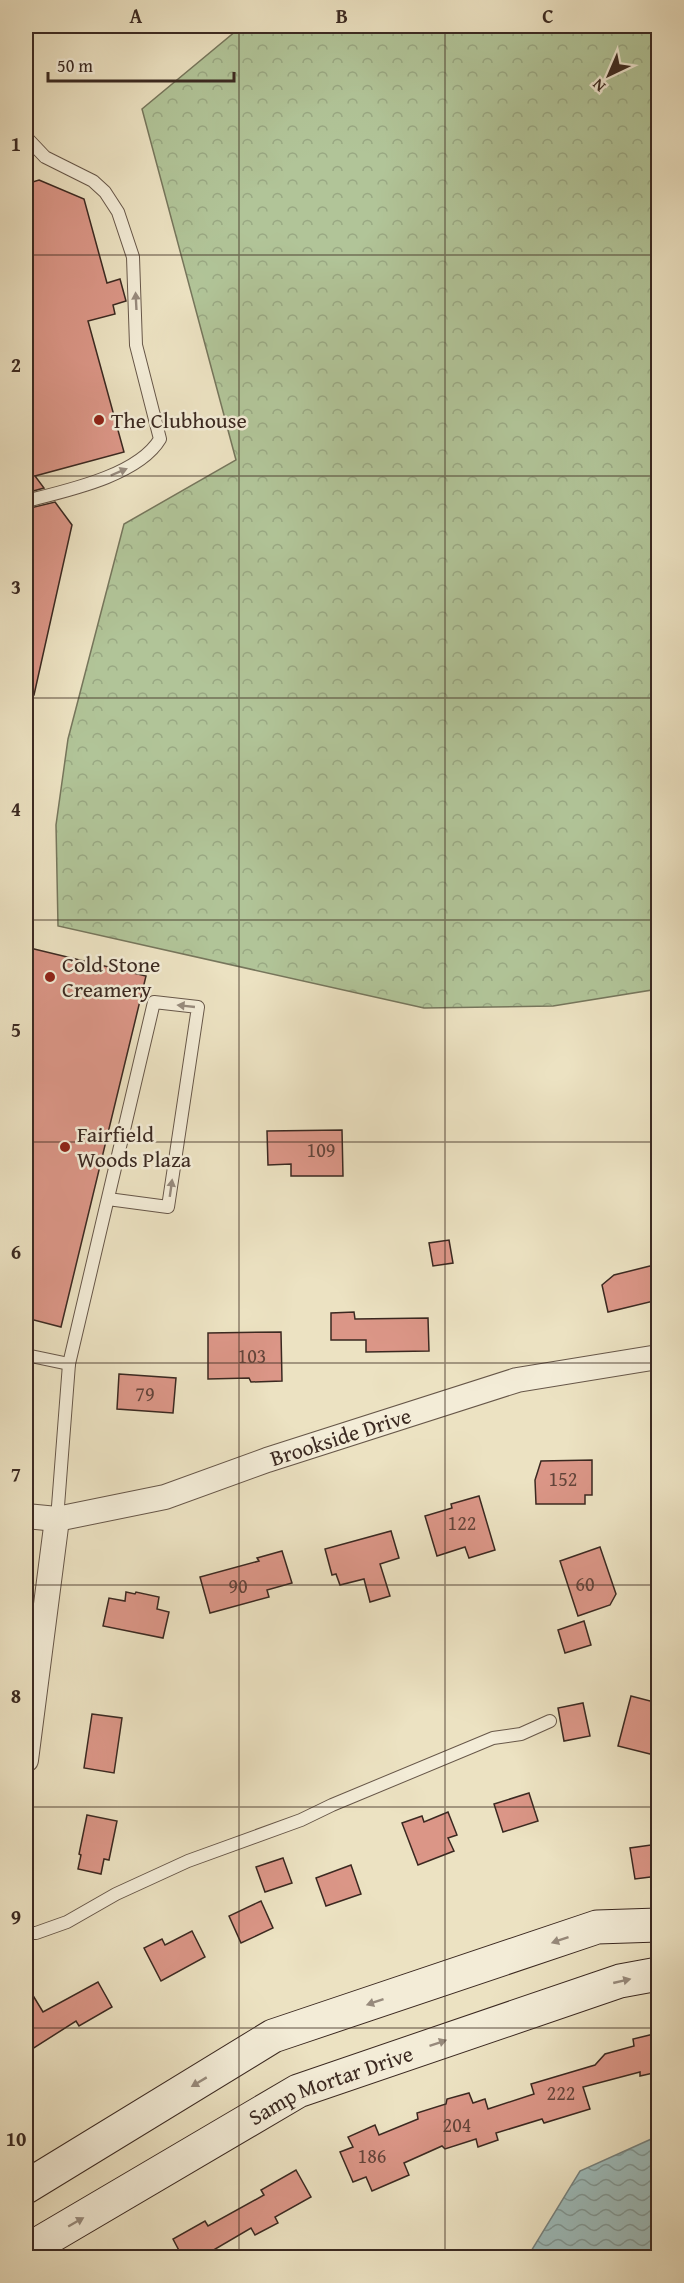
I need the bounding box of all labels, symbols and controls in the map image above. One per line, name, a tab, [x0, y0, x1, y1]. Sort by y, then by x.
text: A	[130, 1, 143, 30]
text: B	[336, 1, 348, 30]
text: C	[542, 1, 554, 30]
scale bar	[48, 45, 234, 83]
north arrow	[579, 45, 639, 105]
text: 50 m	[57, 52, 93, 79]
text: N	[586, 73, 611, 98]
text: 1	[11, 129, 21, 158]
one-way arrow	[131, 291, 140, 310]
text: 2	[11, 350, 21, 379]
place label: The Clubhouse	[111, 404, 247, 436]
marker: The Clubhouse	[92, 413, 106, 427]
one-way arrow	[110, 467, 128, 477]
text: 3	[11, 572, 21, 601]
text: 4	[11, 794, 21, 823]
place label: Cold Stone Creamery	[62, 948, 160, 1005]
marker: Cold Stone Creamery	[43, 970, 57, 984]
one-way arrow	[176, 1001, 195, 1011]
text: 5	[11, 1015, 21, 1044]
place label: Fairfield Woods Plaza	[77, 1118, 192, 1175]
house number: 109	[307, 1135, 335, 1164]
marker: Fairfield Woods Plaza	[58, 1140, 72, 1154]
one-way arrow	[166, 1179, 175, 1198]
text: 6	[11, 1237, 21, 1266]
house number: 103	[238, 1341, 266, 1370]
house number: 79	[135, 1379, 155, 1408]
street label: Brookside Drive	[266, 1399, 415, 1474]
text: 7	[11, 1459, 21, 1488]
house number: 152	[549, 1464, 577, 1493]
house number: 122	[448, 1508, 476, 1537]
house number: 60	[575, 1569, 595, 1598]
house number: 90	[228, 1571, 248, 1600]
text: 8	[11, 1681, 21, 1710]
text: 9	[11, 1902, 21, 1931]
one-way arrow	[551, 1935, 569, 1945]
one-way arrow	[613, 1976, 632, 1985]
one-way arrow	[366, 1998, 384, 2007]
street label: Samp Mortar Drive	[242, 2037, 417, 2133]
one-way arrow	[429, 2038, 447, 2048]
one-way arrow	[191, 2076, 207, 2087]
house number: 222	[547, 2078, 575, 2107]
house number: 204	[443, 2110, 471, 2139]
text: 10	[6, 2124, 26, 2153]
house number: 186	[358, 2141, 386, 2170]
one-way arrow	[68, 2216, 84, 2227]

